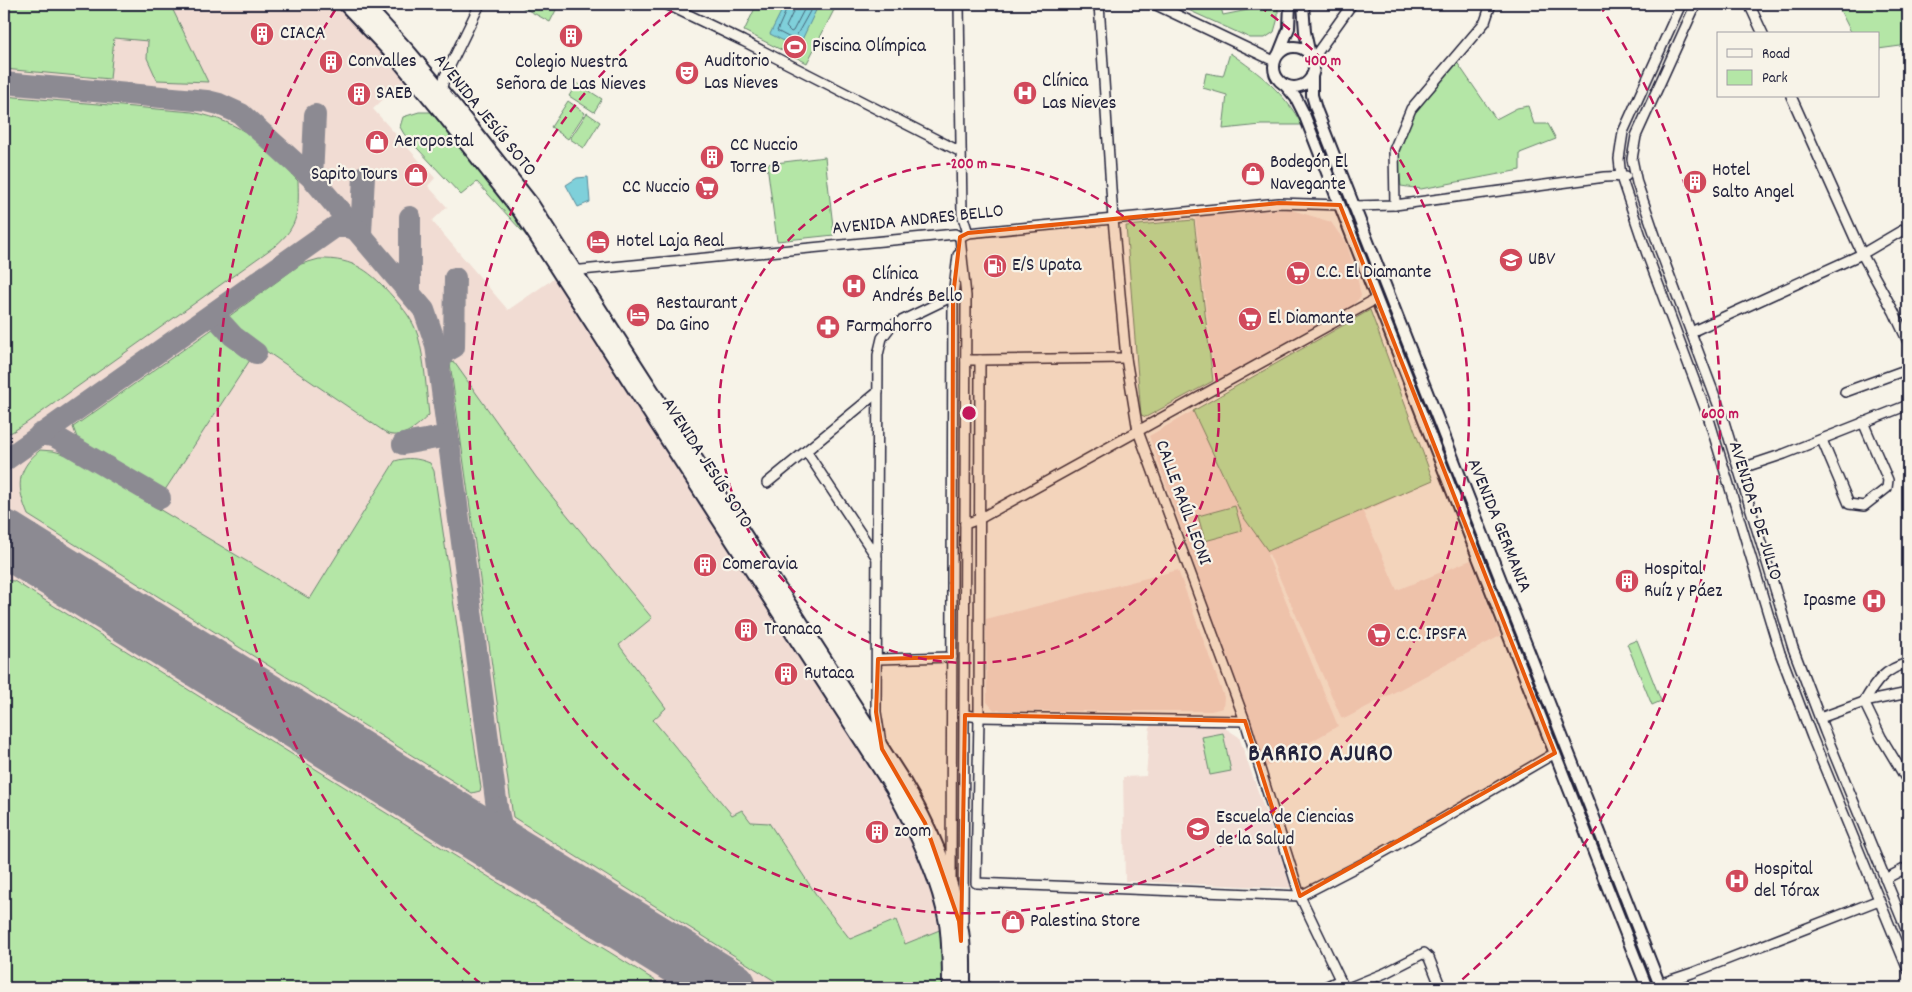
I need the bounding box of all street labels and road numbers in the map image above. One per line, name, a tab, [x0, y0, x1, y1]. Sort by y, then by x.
street label: AVENIDA JESÚS SOTO	[426, 49, 542, 183]
street label: AVENIDA ANDRES BELLO	[831, 199, 1005, 243]
street label: AVENIDA JESÚS SOTO	[654, 393, 758, 535]
street label: CALLE RAÚL LEONI	[1147, 437, 1217, 569]
street label: AVENIDA 5 DE JULIO	[1720, 438, 1788, 584]
street label: AVENIDA GERMANIA	[1459, 455, 1537, 597]

